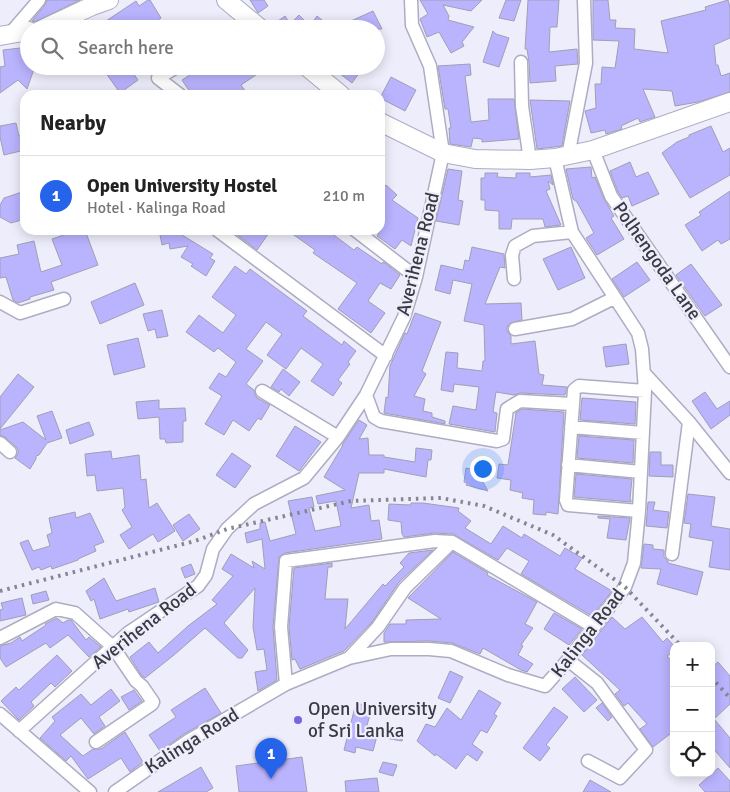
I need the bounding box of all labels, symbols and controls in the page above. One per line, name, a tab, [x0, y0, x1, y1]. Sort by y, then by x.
search box	[20, 20, 385, 75]
icon: search	[38, 34, 66, 62]
text: Search here	[78, 36, 174, 60]
text: Nearby	[40, 110, 106, 136]
text: Open University Hostel	[87, 174, 277, 198]
text: 1	[52, 186, 60, 206]
text: 210 m	[323, 186, 365, 206]
street label: Averihena Road	[391, 190, 445, 318]
street label: Polhengoda Lane	[607, 197, 707, 325]
text: Hotel · Kalinga Road	[87, 198, 226, 218]
your location	[470, 456, 496, 482]
street label: Averihena Road	[87, 578, 201, 674]
street label: Kalinga Road	[546, 584, 630, 682]
map controls	[670, 642, 715, 777]
button: +	[670, 642, 715, 687]
button: −	[670, 687, 715, 732]
place label: Open University of Sri Lanka	[308, 697, 437, 743]
street label: Kalinga Road	[140, 703, 244, 779]
marker: Open University of Sri Lanka	[292, 714, 304, 726]
button: locate	[670, 732, 715, 777]
pin: 1	[255, 738, 287, 779]

